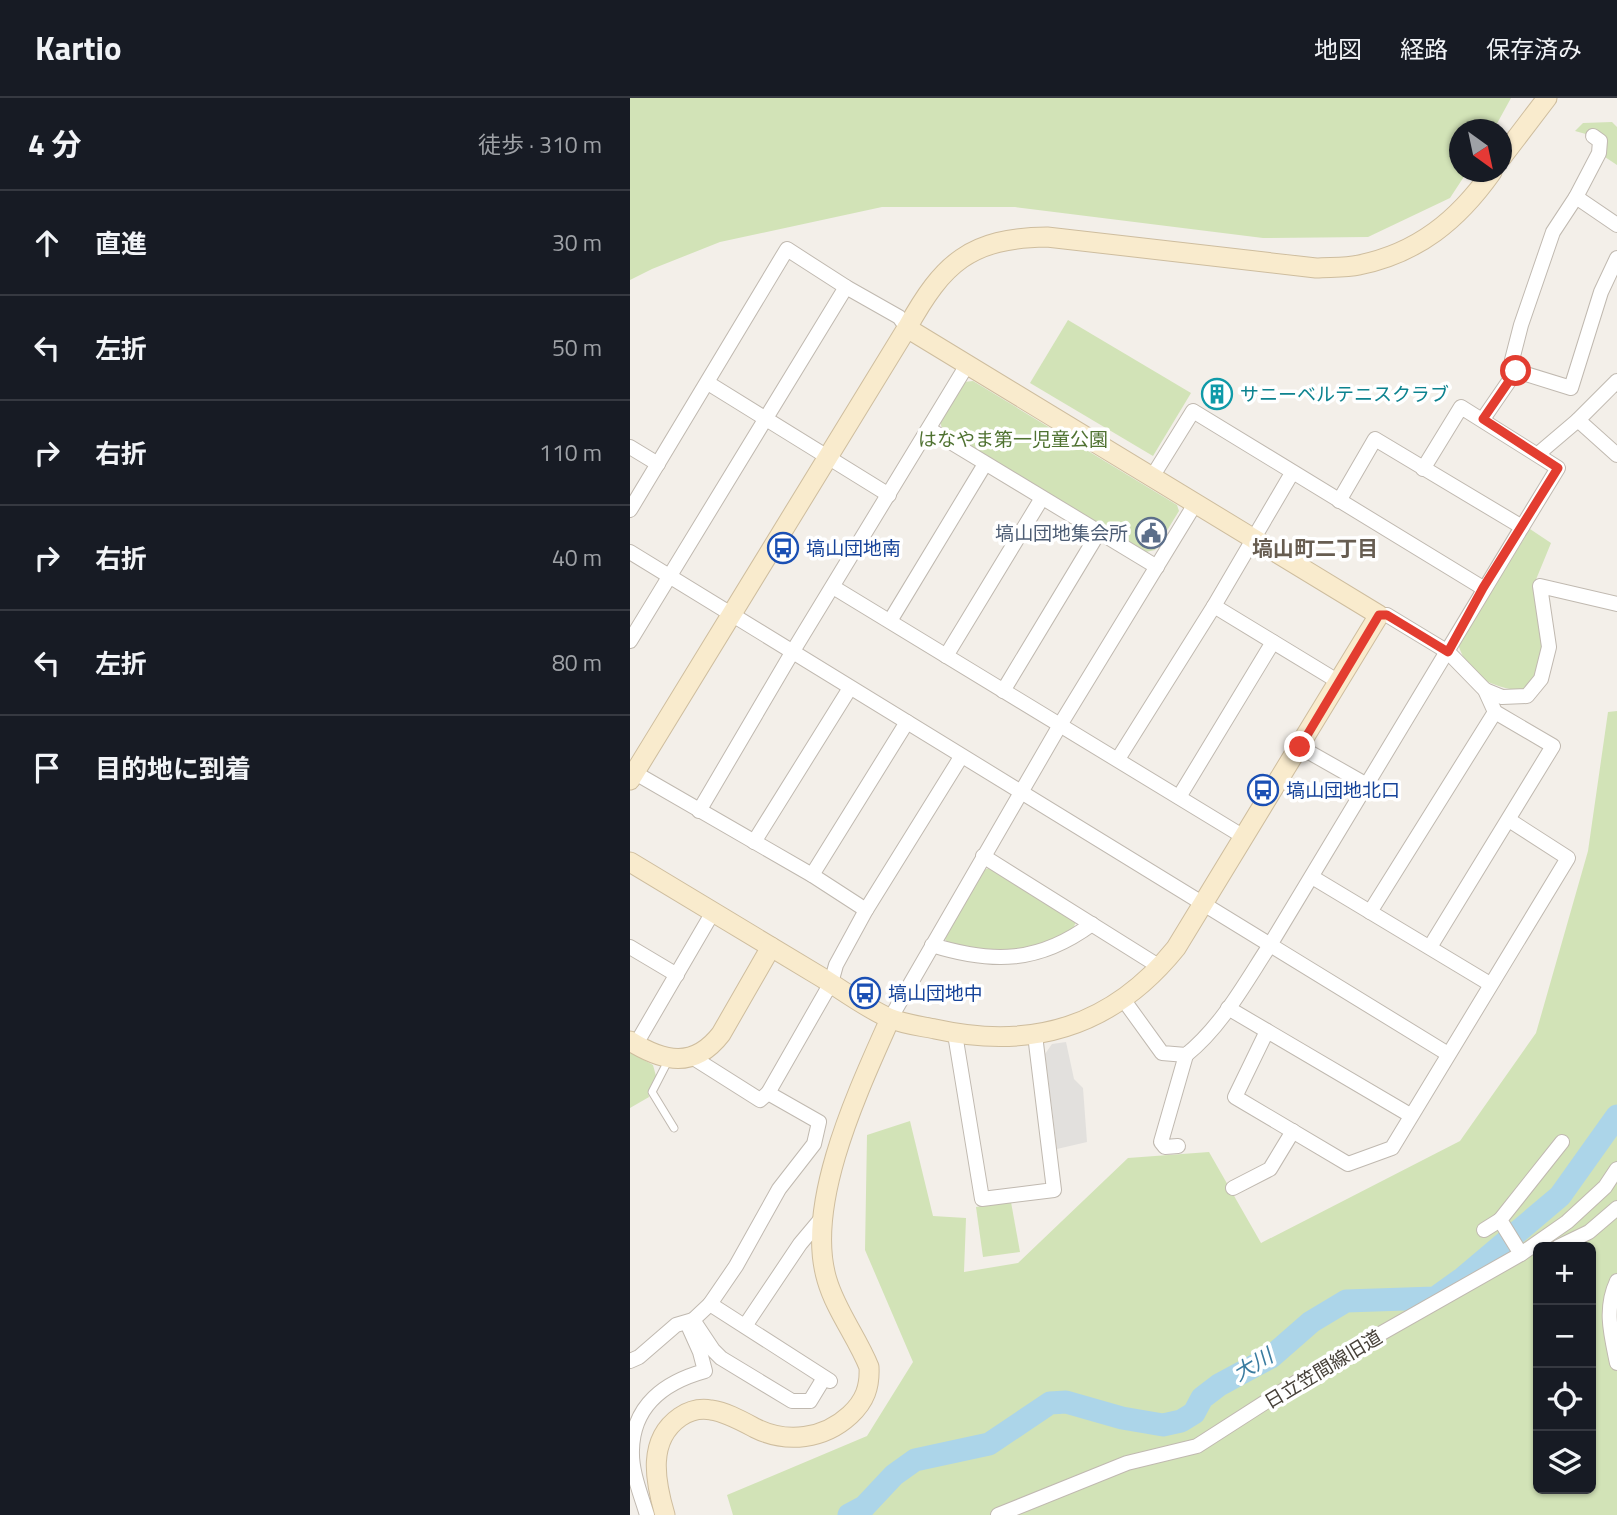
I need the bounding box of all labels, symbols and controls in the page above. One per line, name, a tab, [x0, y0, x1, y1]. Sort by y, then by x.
text: Kartio	[35, 23, 122, 73]
text: 地図	[1314, 31, 1362, 67]
text: 経路	[1400, 31, 1448, 67]
text: 保存済み	[1486, 31, 1582, 67]
north arrow	[1449, 119, 1512, 182]
text: 4 分	[28, 121, 81, 167]
text: 徒歩 · 310 m	[478, 127, 602, 162]
icon: ahead	[28, 224, 66, 262]
text: 直進	[95, 224, 147, 263]
text: 30 m	[552, 225, 602, 260]
icon: left	[28, 329, 66, 367]
text: 左折	[95, 329, 147, 368]
text: 50 m	[552, 330, 602, 365]
route start	[1500, 355, 1531, 386]
building icon: サニーベルテニスクラブ	[1200, 377, 1234, 411]
place label: サニーベルテニスクラブ	[1240, 379, 1449, 408]
park label: はなやま第一児童公園	[918, 424, 1108, 453]
icon: right	[28, 434, 66, 472]
text: 右折	[95, 434, 147, 473]
text: 110 m	[539, 435, 602, 470]
public building icon: 塙山団地集会所	[1134, 516, 1168, 550]
place label: 塙山団地集会所	[995, 518, 1128, 547]
bus stop icon: 塙山団地南	[766, 531, 800, 565]
district label: 塙山町二丁目	[1252, 532, 1378, 564]
place label: 塙山団地南	[806, 533, 901, 562]
icon: right	[28, 539, 66, 577]
text: 右折	[95, 539, 147, 578]
text: 40 m	[552, 540, 602, 575]
icon: left	[28, 644, 66, 682]
text: 左折	[95, 644, 147, 683]
text: 80 m	[552, 645, 602, 680]
route end	[1284, 731, 1315, 762]
icon: arrive	[28, 749, 66, 787]
text: 目的地に到着	[95, 749, 251, 788]
bus stop icon: 塙山団地北口	[1246, 773, 1280, 807]
place label: 塙山団地北口	[1286, 775, 1400, 804]
bus stop icon: 塙山団地中	[848, 976, 882, 1010]
place label: 塙山団地中	[888, 978, 983, 1007]
map controls	[1533, 1242, 1596, 1494]
button: +	[1533, 1242, 1596, 1305]
button: −	[1533, 1305, 1596, 1368]
street label: 日立笠間線旧道	[1258, 1322, 1387, 1415]
water label: 大川	[1226, 1339, 1280, 1389]
button: locate	[1533, 1368, 1596, 1431]
button: layers	[1533, 1431, 1596, 1494]

